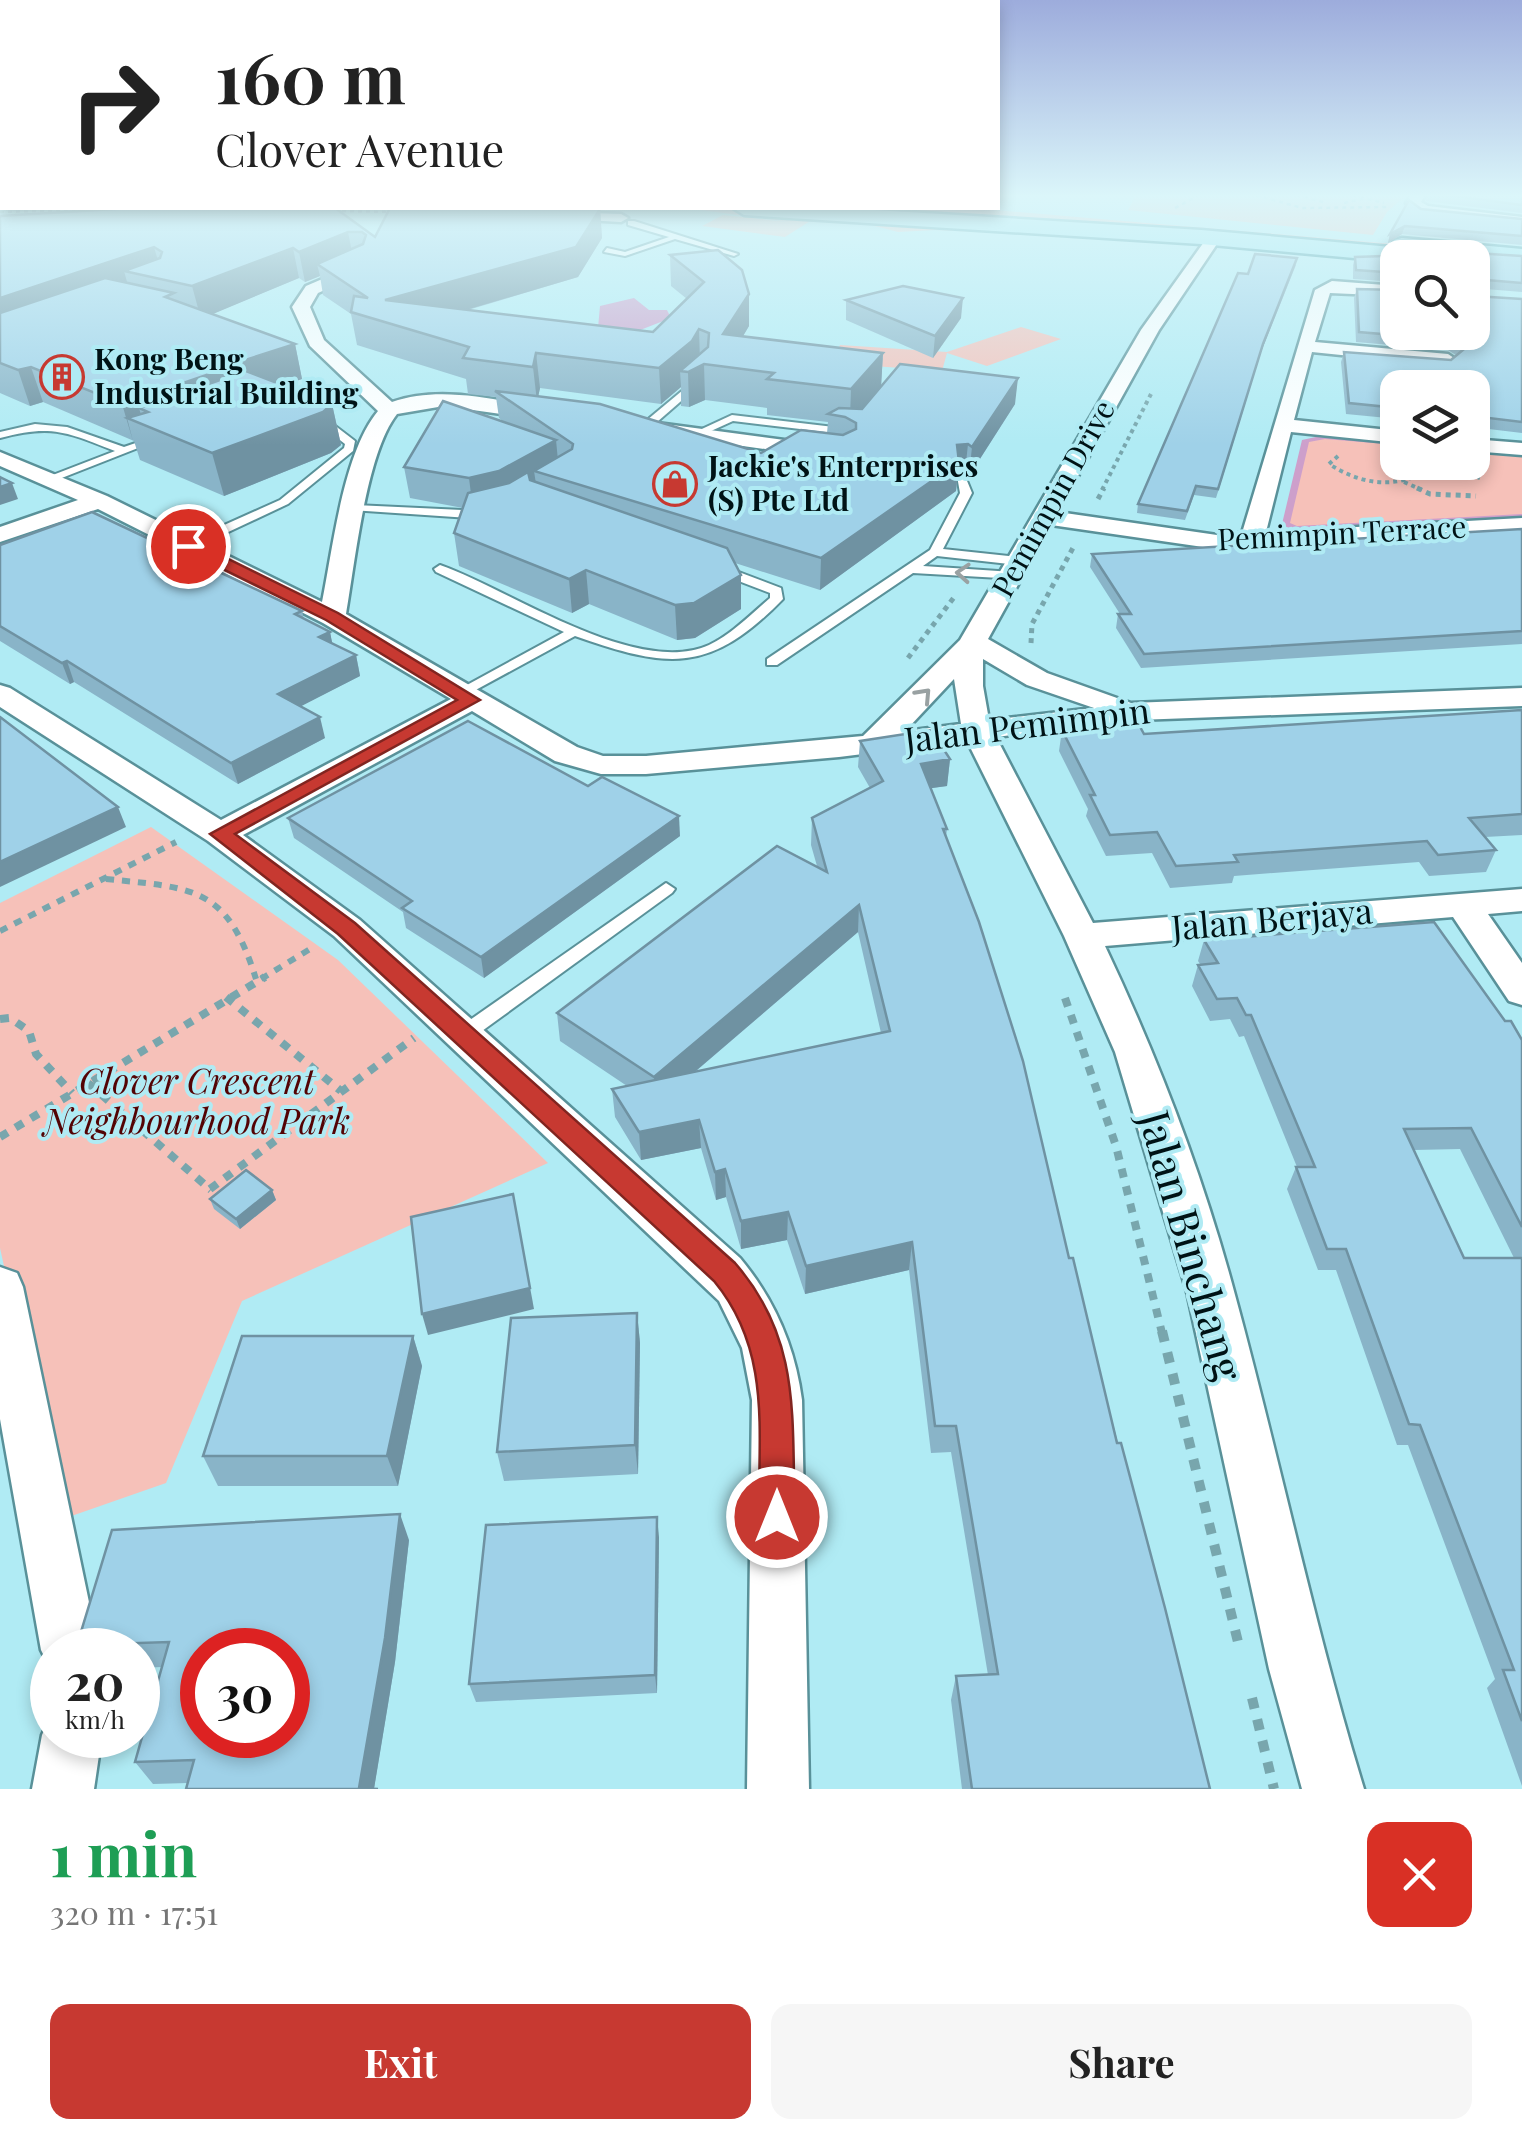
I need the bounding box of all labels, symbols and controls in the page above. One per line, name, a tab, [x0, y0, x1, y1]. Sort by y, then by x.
text: 160 m	[215, 28, 406, 122]
icon: right	[50, 40, 180, 170]
text: Clover Avenue	[215, 118, 504, 178]
map controls	[1380, 240, 1490, 480]
button: search	[1380, 240, 1490, 350]
place label: Kong Beng Industrial Building	[94, 338, 359, 412]
building icon: Kong Beng Industrial Building	[39, 354, 85, 400]
button: layers	[1380, 370, 1490, 480]
street label: Pemimpin Drive	[982, 392, 1123, 604]
place label: Jackie's Enterprises (S) Pte Ltd	[707, 445, 978, 519]
shop icon: Jackie's Enterprises (S) Pte Ltd	[652, 461, 698, 507]
pin	[146, 504, 231, 589]
street label: Pemimpin Terrace	[1216, 506, 1467, 558]
icon: arrive	[161, 519, 216, 574]
one-way arrow	[954, 563, 970, 584]
street label: Jalan Pemimpin	[900, 685, 1152, 762]
one-way arrow	[912, 688, 930, 707]
street label: Jalan Berjaya	[1168, 885, 1375, 950]
park label: Clover Crescent Neighbourhood Park	[41, 1056, 350, 1143]
street label: Jalan Binchang	[1127, 1103, 1258, 1387]
position arrow	[725, 1465, 829, 1569]
speed limit sign: 30	[180, 1628, 310, 1758]
text: 20	[66, 1647, 124, 1714]
text: km/h	[65, 1702, 125, 1735]
text: 1 min	[50, 1812, 197, 1892]
button: close	[1367, 1822, 1472, 1927]
text: 320 m · 17:51	[50, 1890, 218, 1933]
button: Exit	[50, 2004, 751, 2119]
button: Share	[771, 2004, 1472, 2119]

